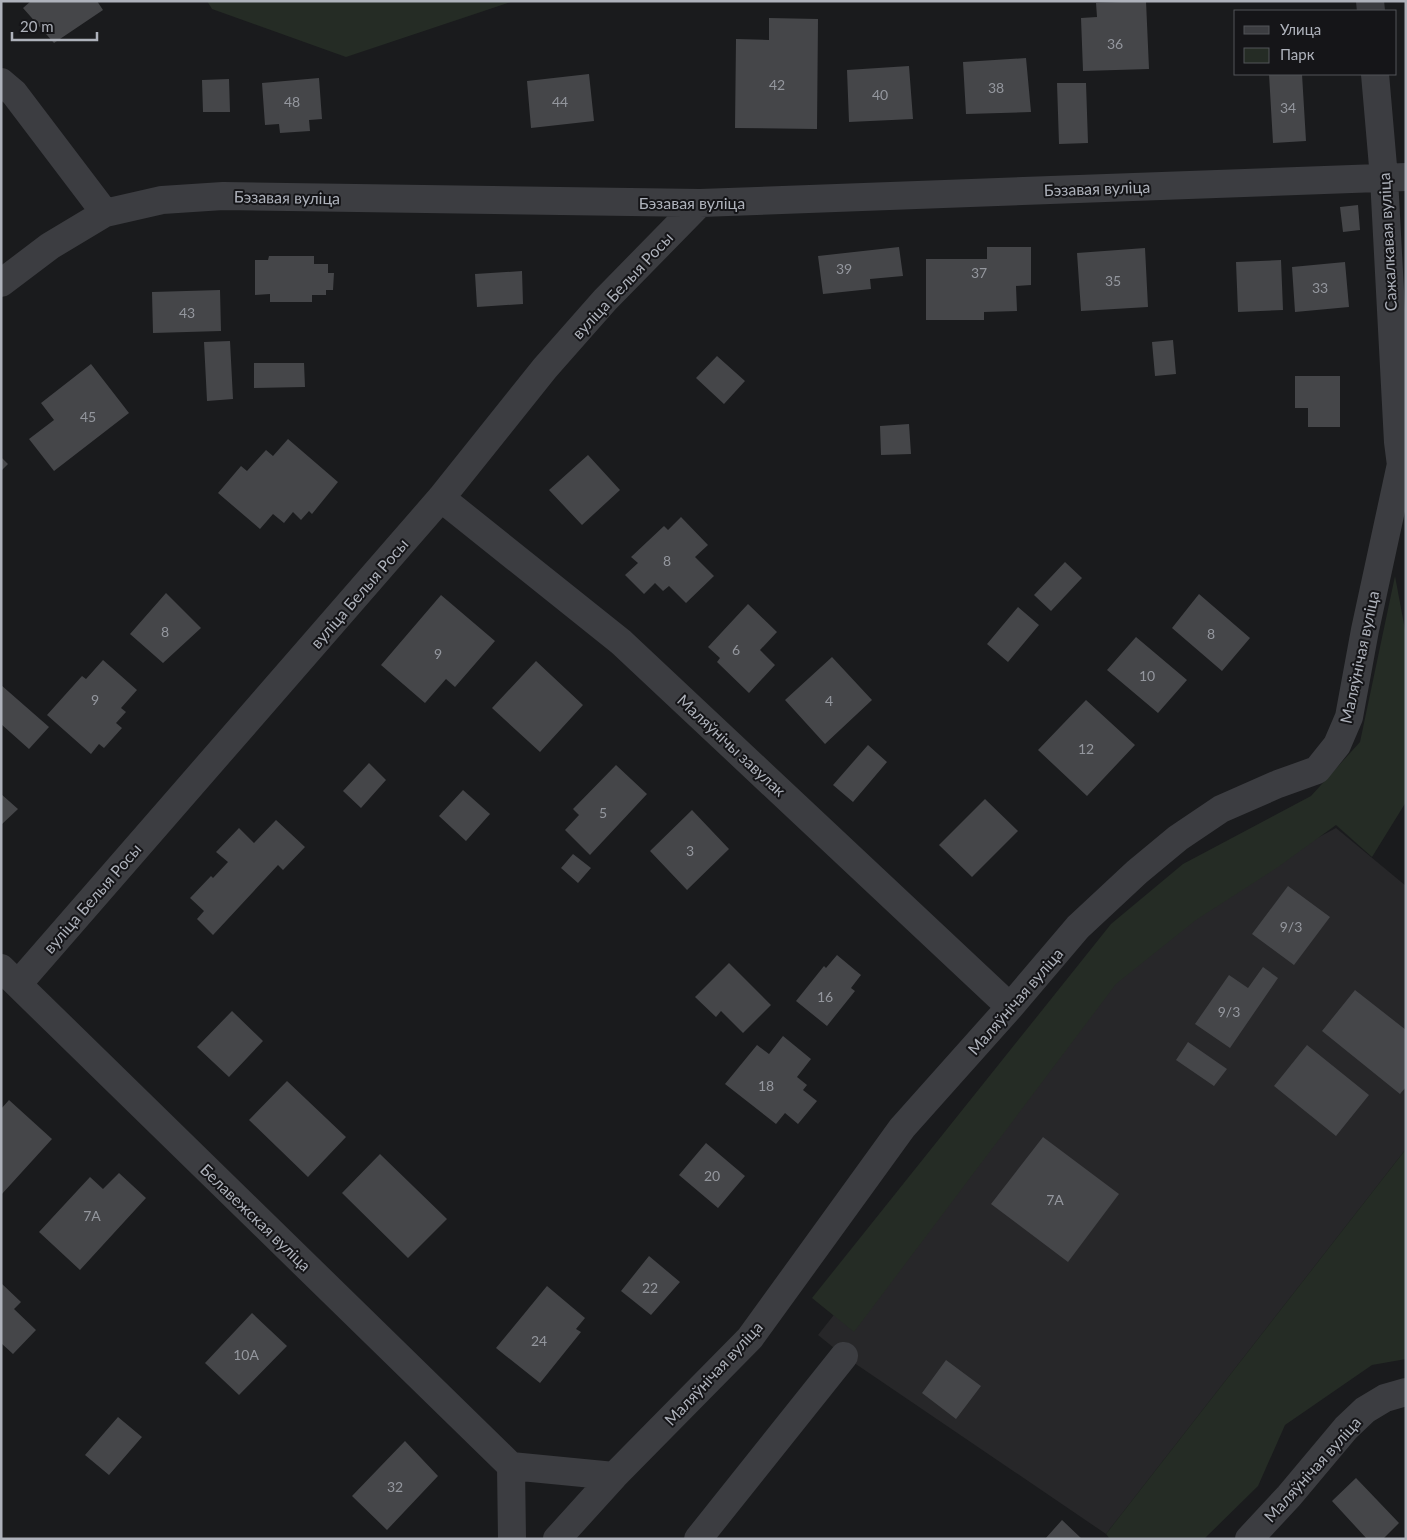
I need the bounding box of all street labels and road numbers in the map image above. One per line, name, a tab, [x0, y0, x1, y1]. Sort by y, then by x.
street label: Сажалкавая вуліца	[1374, 172, 1400, 312]
street label: Бэзавая вуліца	[1044, 177, 1150, 199]
street label: Бэзавая вуліца	[234, 187, 340, 207]
street label: Бэзавая вуліца	[639, 193, 745, 212]
street label: вуліца Белыя Росы	[568, 228, 676, 342]
street label: вуліца Белыя Росы	[306, 534, 412, 652]
street label: Маляўнічая вуліца	[1336, 589, 1382, 725]
street label: Маляўнічы завулак	[674, 690, 790, 800]
street label: вуліца Белыя Росы	[39, 839, 145, 957]
street label: Маляўнічая вуліца	[963, 944, 1067, 1058]
street label: Белавежская вуліца	[197, 1159, 315, 1275]
street label: Маляўнічая вуліца	[660, 1317, 766, 1429]
street label: Маляўнічая вуліца	[1260, 1412, 1364, 1526]

